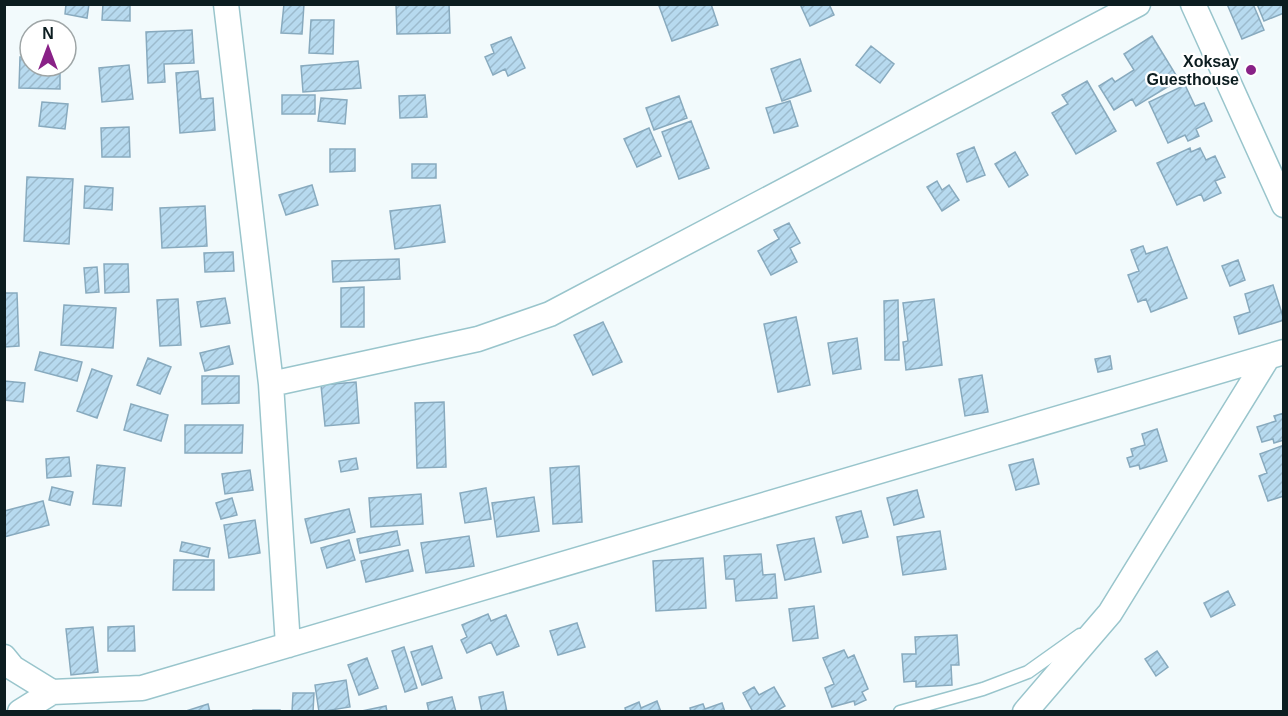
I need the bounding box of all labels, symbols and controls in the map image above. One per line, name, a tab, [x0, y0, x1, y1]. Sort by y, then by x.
north arrow	[18, 18, 78, 78]
text: N	[42, 25, 54, 42]
place label: Xoksay Guesthouse	[1147, 53, 1239, 88]
marker: Xoksay Guesthouse	[1244, 63, 1258, 77]

